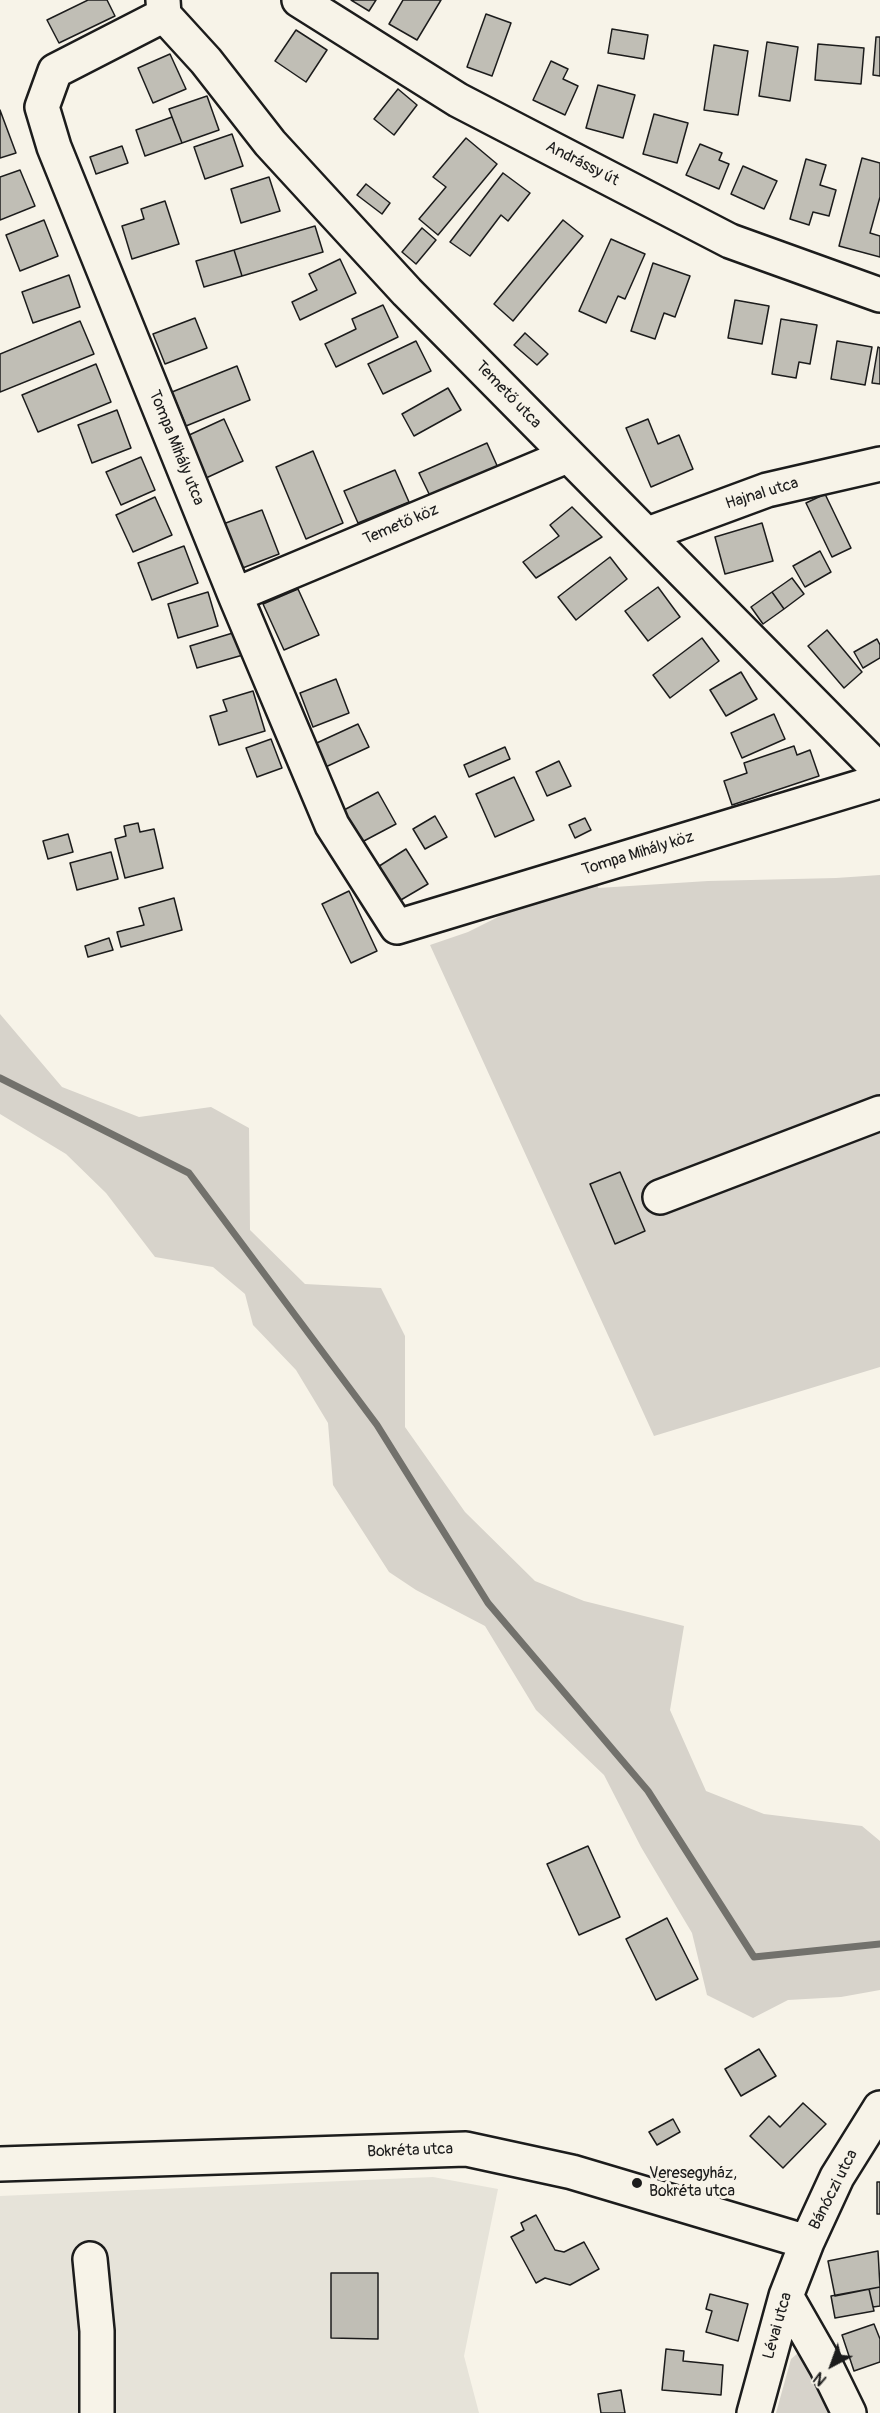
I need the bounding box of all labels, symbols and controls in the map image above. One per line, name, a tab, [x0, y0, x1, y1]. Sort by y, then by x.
street label: Andrássy út	[542, 137, 622, 191]
street label: Temető utca	[471, 357, 545, 433]
street label: Tompa Mihály utca	[144, 388, 208, 508]
street label: Hajnal utca	[723, 474, 801, 514]
street label: Temető köz	[360, 500, 442, 550]
street label: Tompa Mihály köz	[580, 828, 696, 880]
street label: Bokréta utca	[367, 2140, 453, 2162]
street label: Bánóczi utca	[806, 2147, 862, 2233]
place label: Veresegyház, Bokréta utca	[649, 2164, 737, 2202]
marker: Veresegyház, Bokréta utca	[630, 2176, 644, 2190]
street label: Lévai utca	[759, 2290, 797, 2362]
north arrow	[802, 2335, 862, 2395]
text: N	[810, 2367, 831, 2390]

